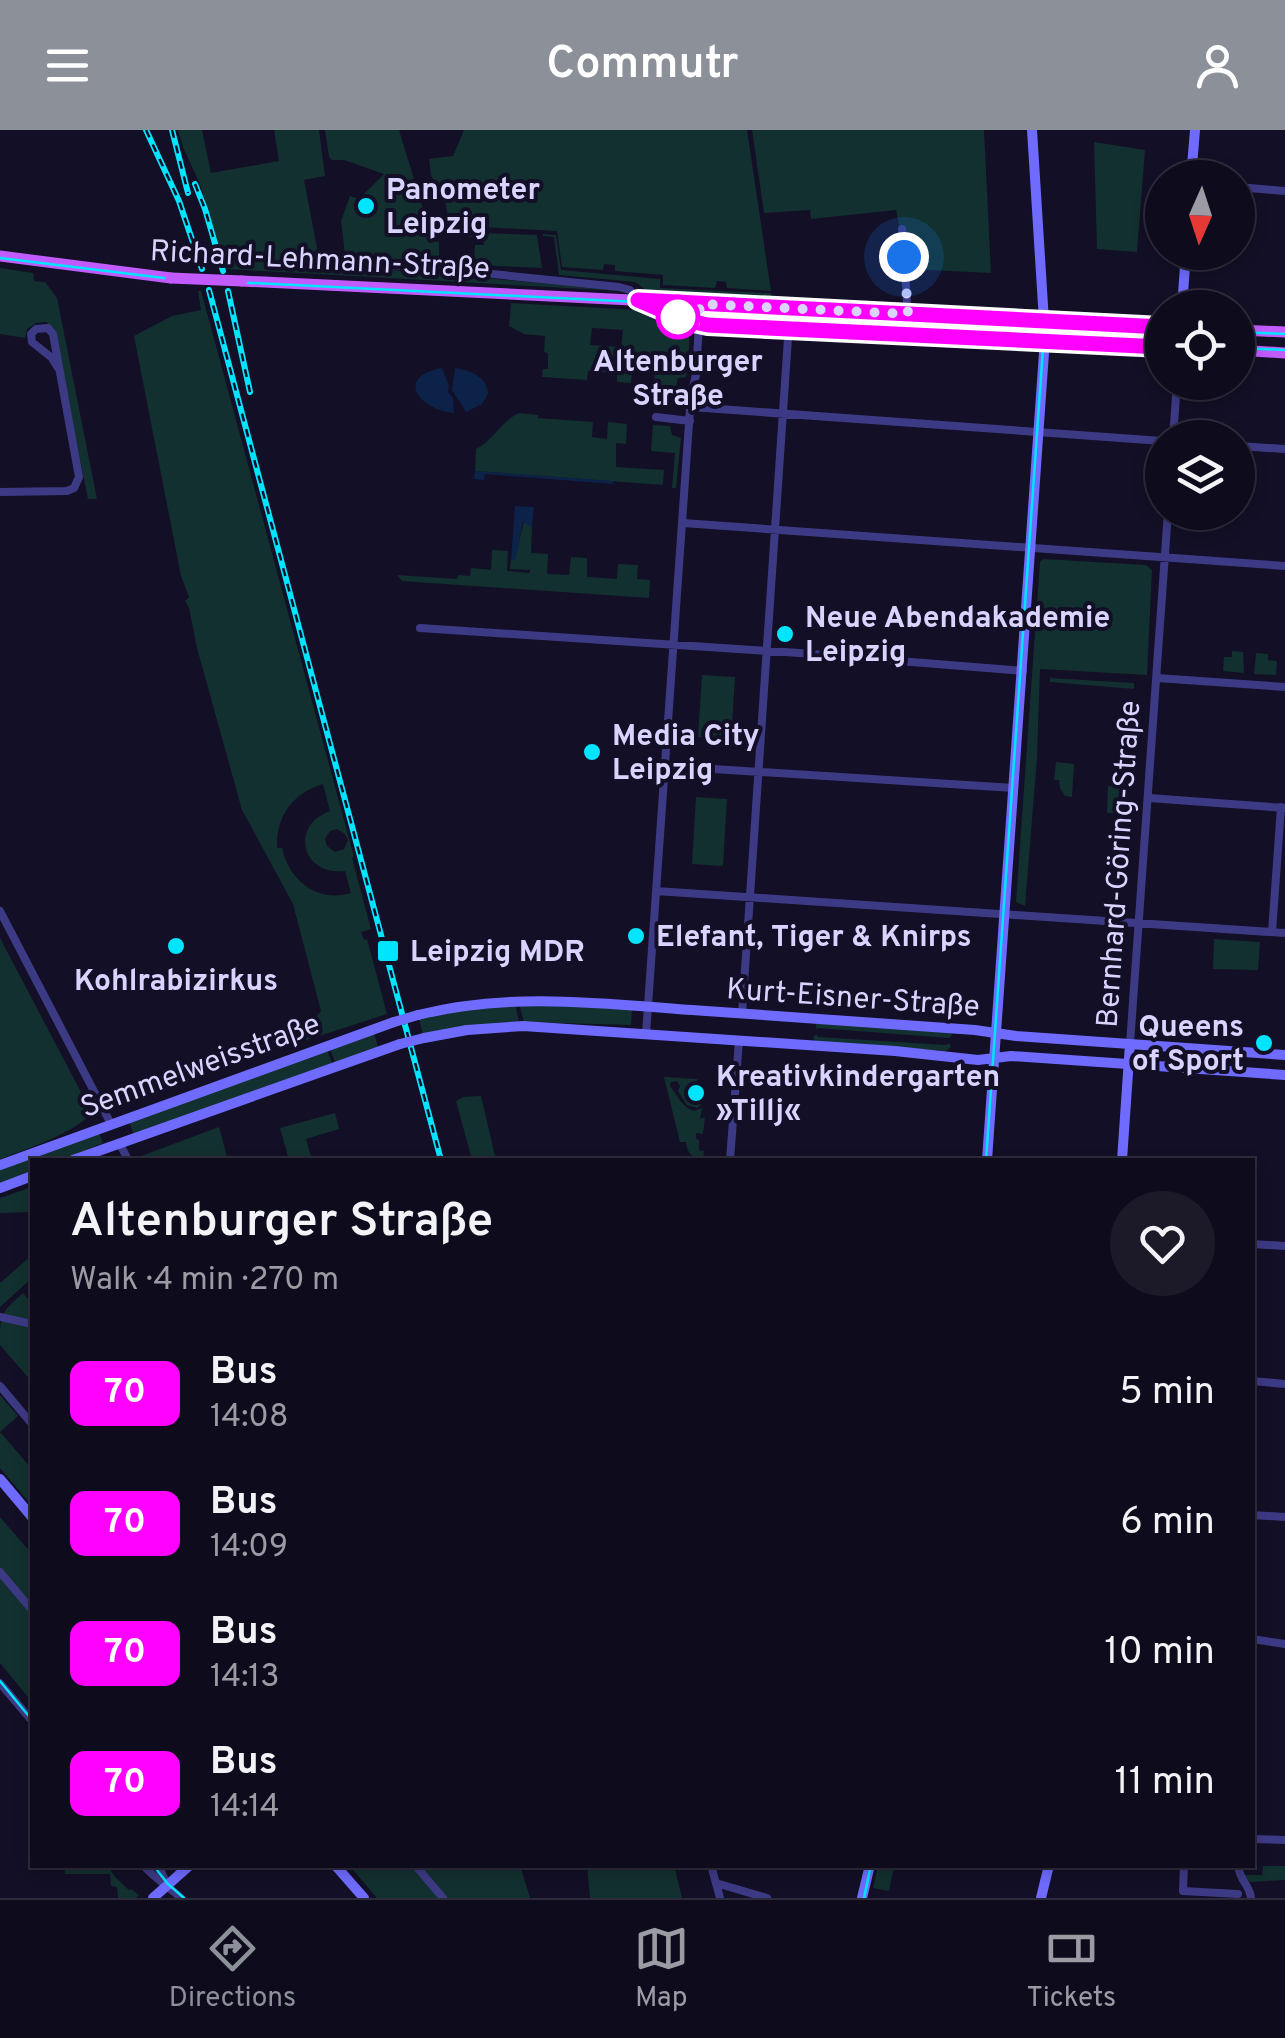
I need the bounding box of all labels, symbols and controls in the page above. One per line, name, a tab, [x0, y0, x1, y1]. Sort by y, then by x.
text: Commutr	[546, 37, 739, 94]
icon: menu	[40, 38, 95, 93]
icon: person	[1190, 38, 1245, 93]
north arrow	[1145, 160, 1255, 270]
map controls	[1145, 160, 1255, 530]
place label: Panometer Leipzig	[386, 173, 540, 244]
marker: Panometer Leipzig	[355, 195, 377, 217]
your location	[879, 232, 929, 282]
street label: Richard-Lehmann-Straße	[149, 234, 491, 289]
button: locate	[1145, 290, 1255, 400]
marker: Altenburger Straße	[657, 296, 699, 338]
place label: Altenburger Straße	[593, 345, 763, 416]
button: layers	[1145, 420, 1255, 530]
place label: Neue Abendakademie Leipzig	[805, 601, 1110, 672]
marker: Neue Abendakademie Leipzig	[774, 623, 796, 645]
street label: Bernhard-Göring-Straße	[1091, 699, 1150, 1029]
place label: Media City Leipzig	[612, 719, 759, 790]
marker: Media City Leipzig	[581, 741, 603, 763]
place label: Elefant, Tiger & Knirps	[656, 920, 972, 957]
marker: Elefant, Tiger & Knirps	[625, 925, 647, 947]
marker: Kohlrabizirkus	[165, 935, 187, 957]
place label: Leipzig MDR	[410, 935, 585, 972]
marker: Leipzig MDR	[375, 938, 401, 964]
place label: Kohlrabizirkus	[74, 964, 278, 1001]
street label: Kurt-Eisner-Straße	[725, 972, 981, 1027]
street label: Semmelweisstraße	[76, 1007, 326, 1128]
place label: Queens of Sport	[1132, 1010, 1244, 1081]
marker: Queens of Sport	[1253, 1032, 1275, 1054]
place label: Kreativkindergarten »Tillj«	[716, 1060, 1000, 1131]
marker: Kreativkindergarten »Tillj«	[685, 1082, 707, 1104]
button: heart	[1110, 1191, 1215, 1296]
text: Altenburger Straße	[70, 1193, 493, 1253]
text: Walk · 4 min · 270 m	[70, 1261, 339, 1301]
text: Bus	[210, 1349, 277, 1398]
text: 5 min	[1119, 1369, 1215, 1418]
text: 70	[104, 1371, 146, 1415]
text: 14:08	[210, 1398, 288, 1438]
text: Bus	[210, 1479, 277, 1528]
text: 6 min	[1120, 1499, 1215, 1548]
text: 70	[104, 1501, 146, 1545]
text: 14:09	[210, 1528, 288, 1568]
text: Bus	[210, 1609, 277, 1658]
text: 10 min	[1104, 1629, 1215, 1678]
text: 70	[104, 1631, 146, 1675]
text: 14:13	[210, 1658, 280, 1698]
text: Bus	[210, 1739, 277, 1788]
text: 11 min	[1114, 1759, 1215, 1808]
text: 70	[104, 1761, 146, 1805]
text: 14:14	[210, 1788, 280, 1828]
tab: Directions	[169, 1921, 296, 2017]
tab: Map	[634, 1921, 689, 2017]
tab: Tickets	[1026, 1921, 1116, 2017]

